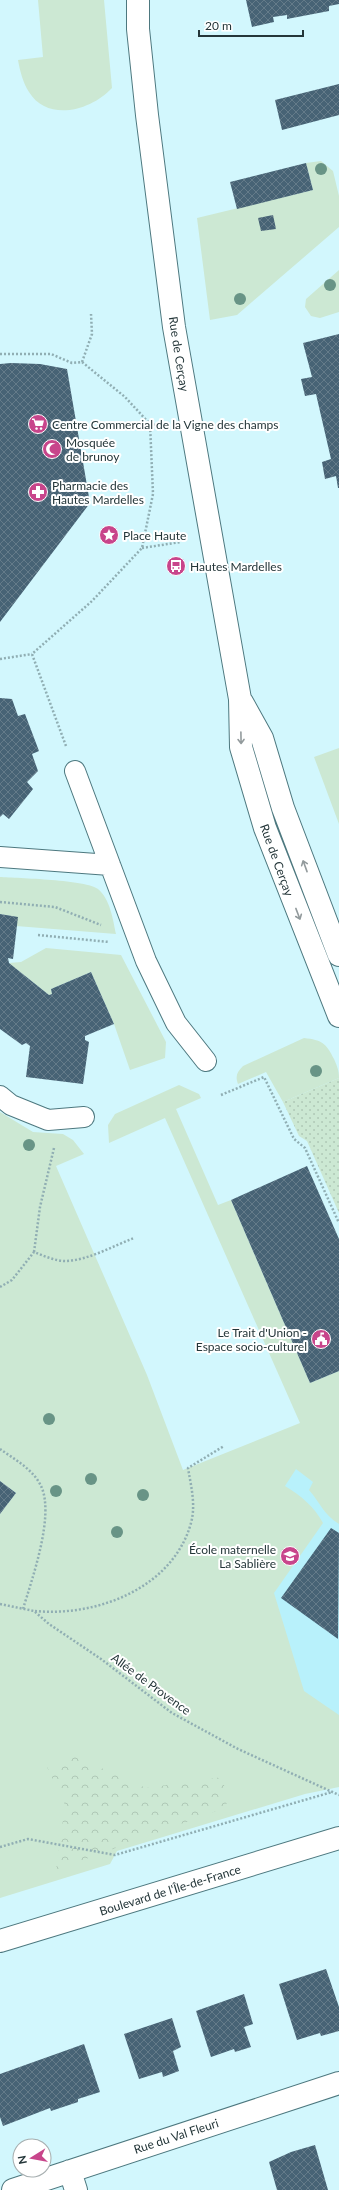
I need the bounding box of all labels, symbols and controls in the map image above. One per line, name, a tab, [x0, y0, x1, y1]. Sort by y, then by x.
scale bar	[199, 12, 303, 38]
text: 20 m	[205, 18, 232, 33]
street label: Rue de Cerçay	[166, 315, 192, 393]
supermarket icon: Centre Commercial de la Vigne des champs	[27, 413, 49, 435]
place label: Centre Commercial de la Vigne des champs	[52, 417, 278, 432]
place label: Mosquée de brunoy	[66, 435, 120, 464]
mosque icon: Mosquée de brunoy	[41, 438, 63, 460]
place label: Pharmacie des Hautes Mardelles	[52, 478, 144, 507]
pharmacy icon: Pharmacie des Hautes Mardelles	[27, 481, 49, 503]
place icon: Place Haute	[98, 524, 120, 546]
place label: Place Haute	[123, 528, 186, 543]
bus stop icon: Hautes Mardelles	[165, 555, 187, 577]
place label: Hautes Mardelles	[190, 559, 282, 574]
one-way arrow	[237, 731, 245, 744]
street label: Rue de Cerçay	[257, 822, 297, 899]
one-way arrow	[300, 860, 308, 872]
one-way arrow	[294, 908, 302, 920]
place label: Le Trait d'Union - Espace socio-culturel	[196, 1325, 307, 1354]
public building icon: Le Trait d'Union - Espace socio-culturel	[310, 1328, 332, 1350]
place label: École maternelle La Sablière	[189, 1542, 276, 1571]
school or university icon: École maternelle La Sablière	[279, 1545, 301, 1567]
street label: Allée de Provence	[108, 1650, 194, 1718]
street label: Boulevard de l'Île-de-France	[97, 1861, 243, 1919]
street label: Rue du Val Fleuri	[132, 2115, 220, 2157]
north arrow	[12, 2138, 52, 2178]
text: N	[15, 2155, 29, 2165]

